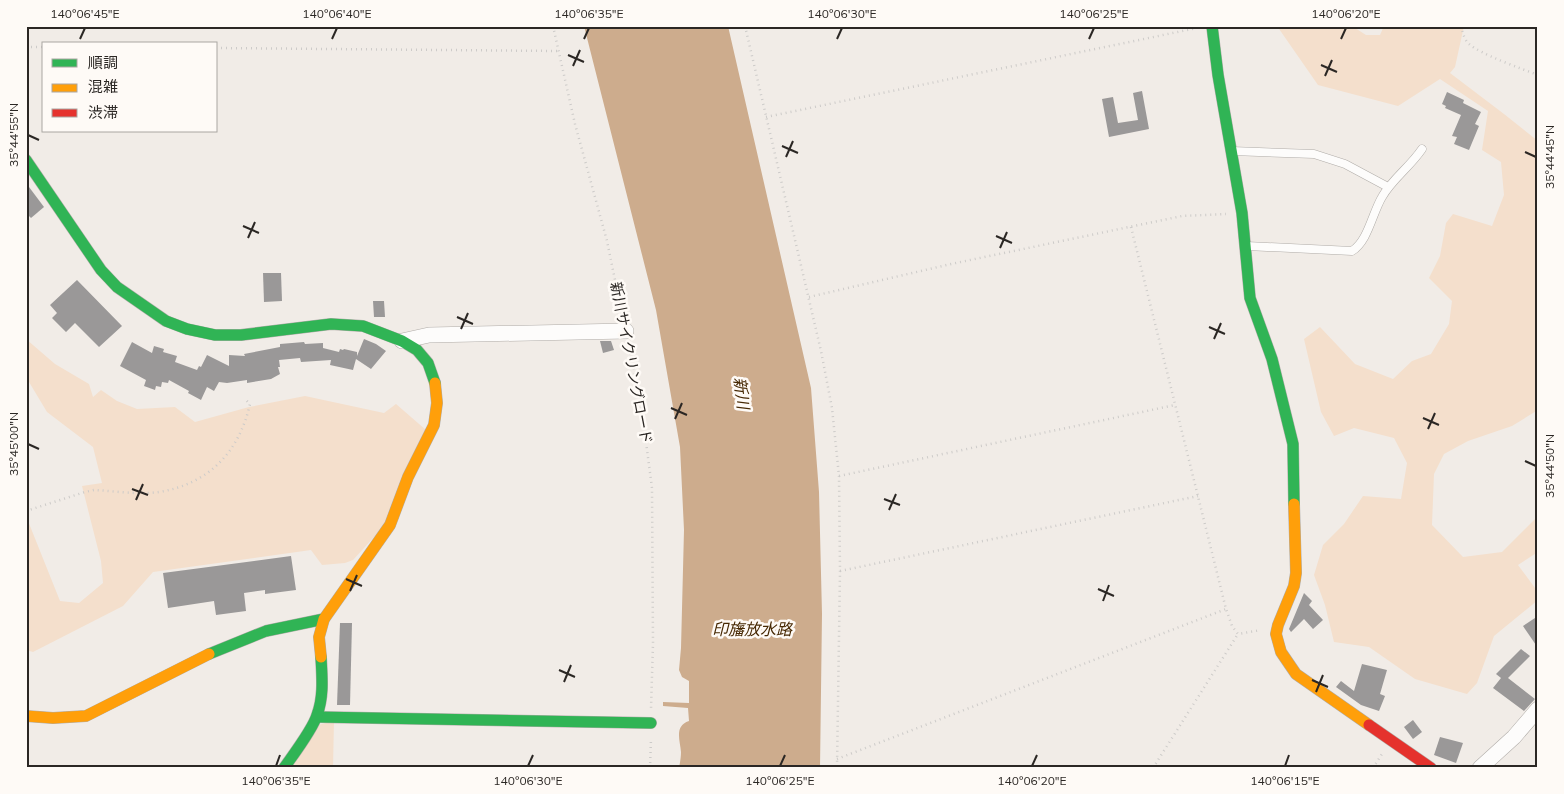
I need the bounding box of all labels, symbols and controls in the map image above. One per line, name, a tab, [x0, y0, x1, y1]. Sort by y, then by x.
text: 140°06'45"E	[50, 6, 120, 21]
text: 140°06'40"E	[302, 6, 372, 21]
text: 140°06'35"E	[554, 6, 624, 21]
text: 140°06'30"E	[807, 6, 877, 21]
text: 140°06'25"E	[1059, 6, 1129, 21]
text: 140°06'20"E	[1311, 6, 1381, 21]
legend	[42, 42, 218, 132]
text: 順調	[88, 53, 118, 72]
text: 混雑	[88, 77, 118, 96]
text: 35°44'55"N	[6, 103, 21, 167]
text: 渋滞	[88, 103, 118, 122]
text: 35°44'45"N	[1542, 125, 1557, 189]
street label: 新川サイクリングロード	[606, 280, 657, 446]
water label: 新川	[730, 376, 754, 412]
text: 35°45'00"N	[6, 412, 21, 476]
text: 35°44'50"N	[1542, 434, 1557, 498]
water label: 印旛放水路	[712, 619, 794, 639]
text: 140°06'35"E	[241, 773, 311, 788]
text: 140°06'30"E	[493, 773, 563, 788]
text: 140°06'25"E	[745, 773, 815, 788]
text: 140°06'20"E	[997, 773, 1067, 788]
text: 140°06'15"E	[1250, 773, 1320, 788]

